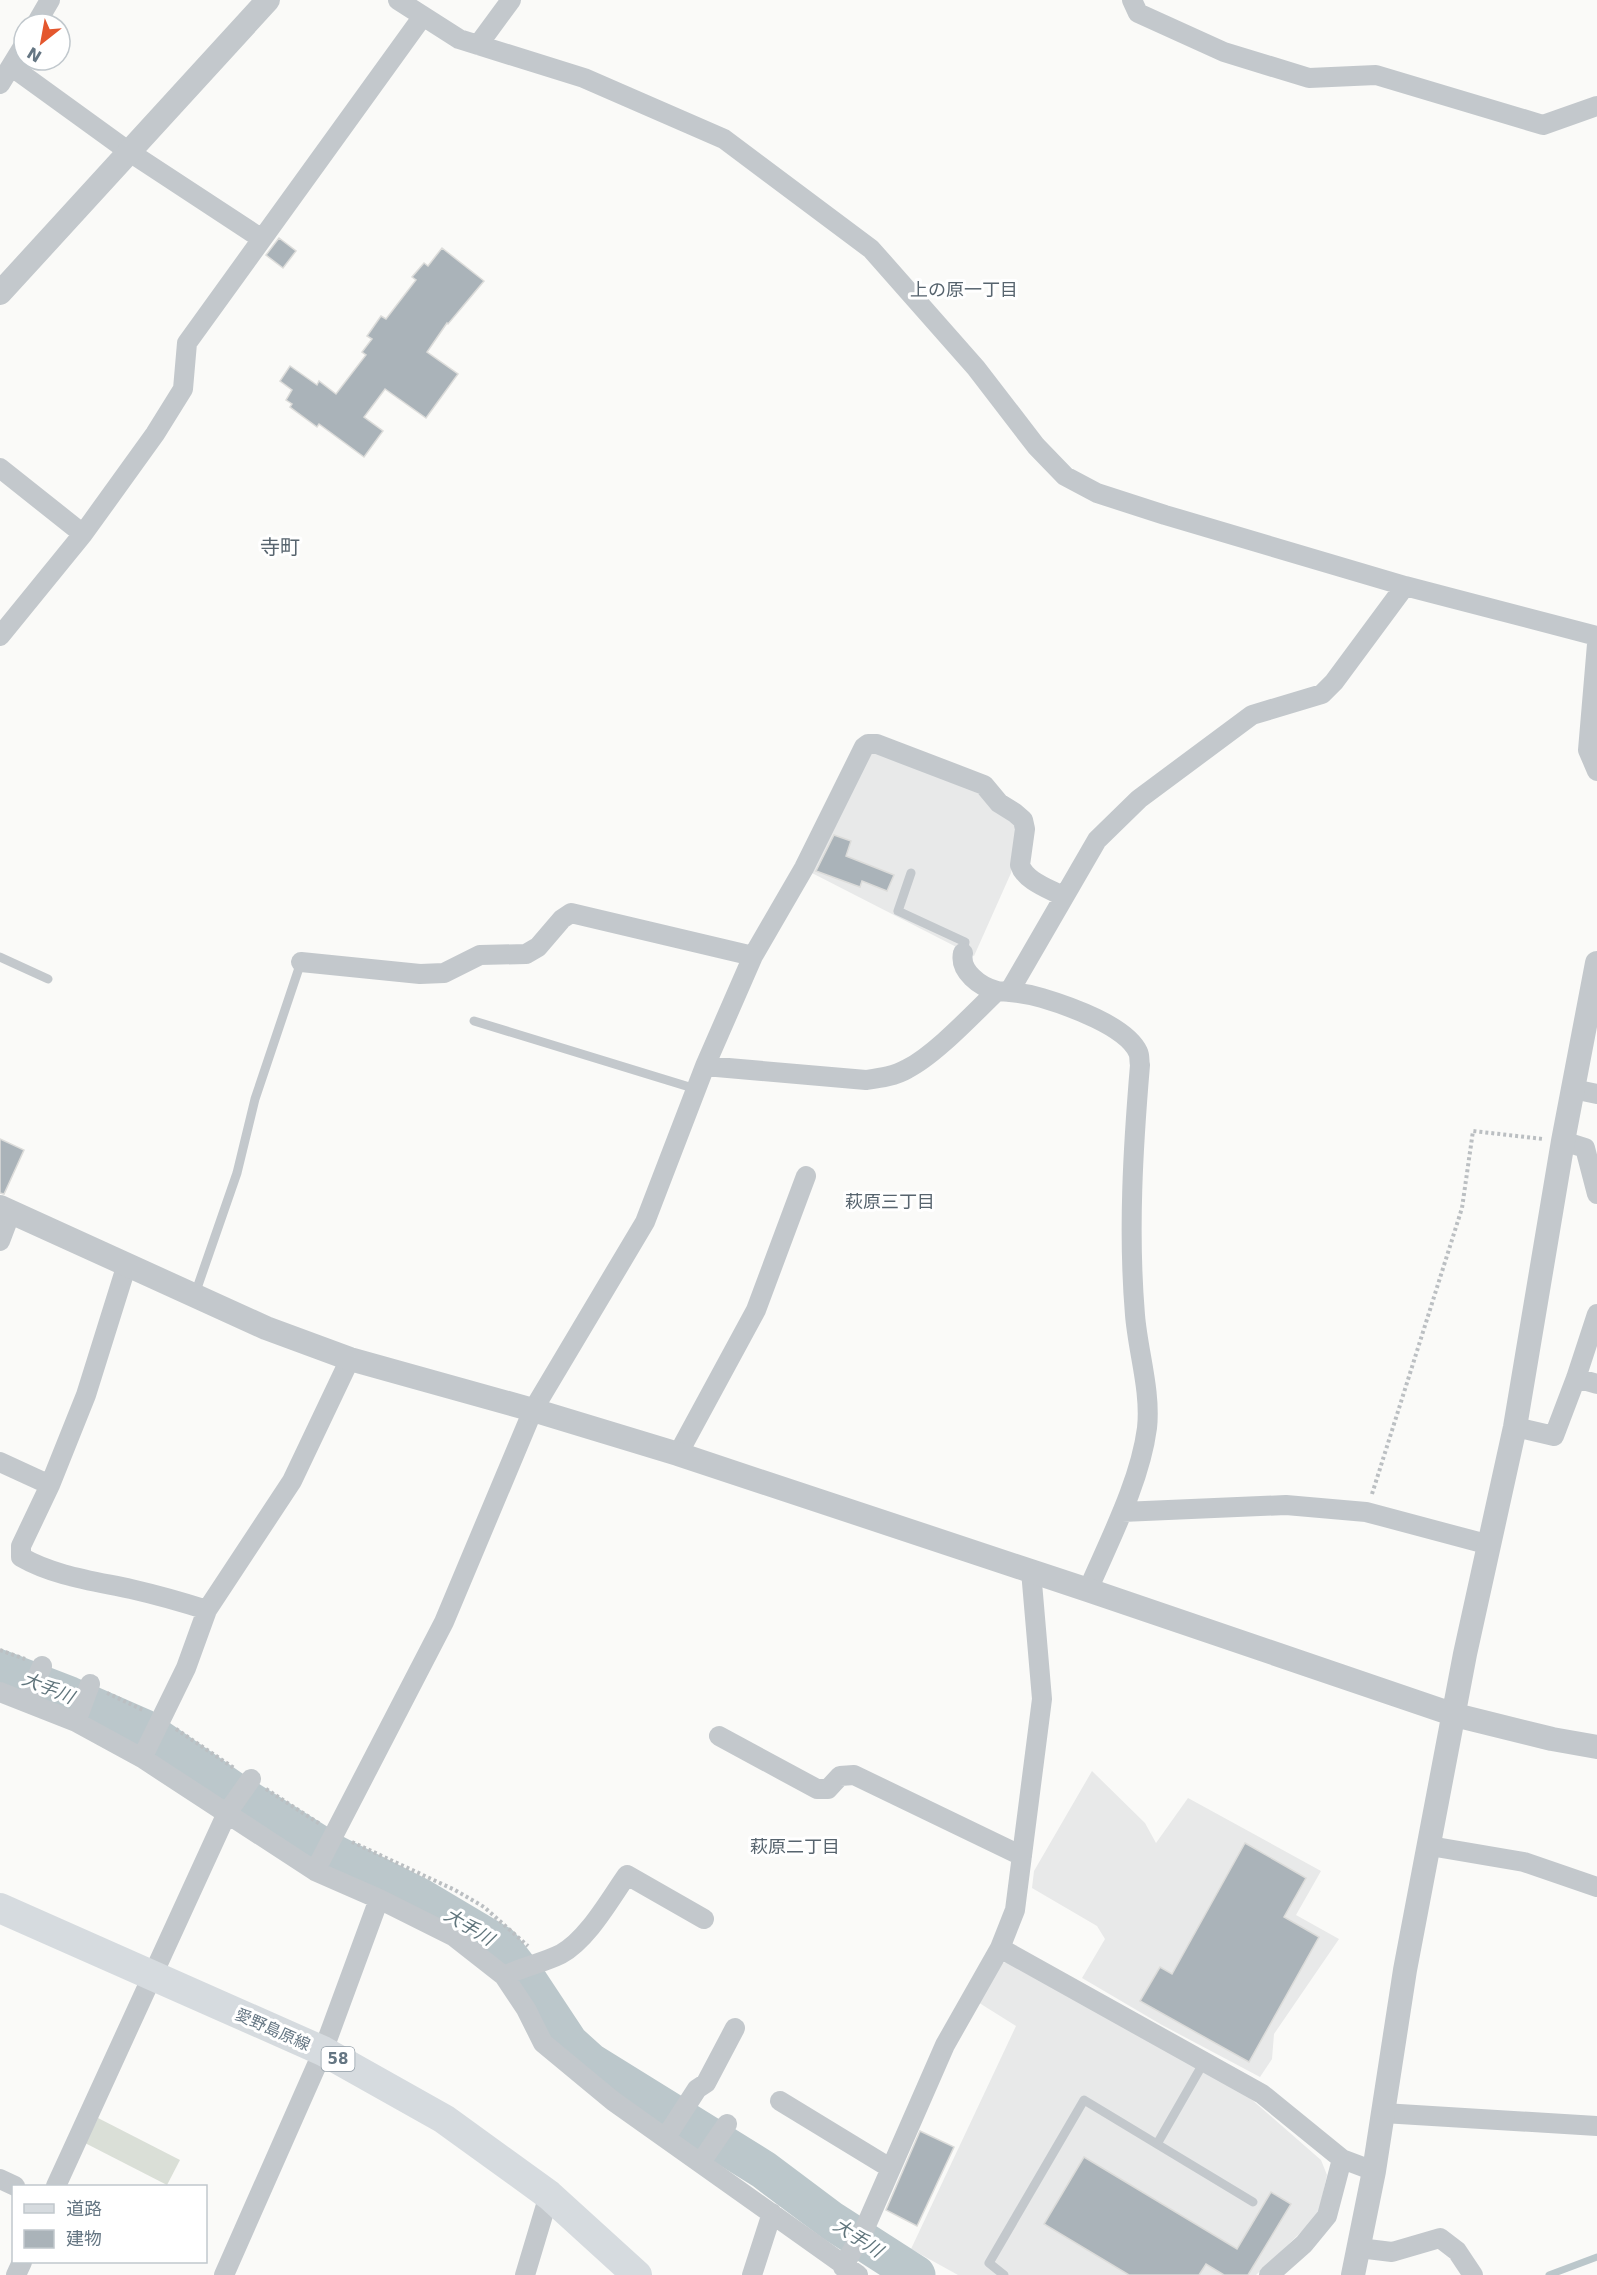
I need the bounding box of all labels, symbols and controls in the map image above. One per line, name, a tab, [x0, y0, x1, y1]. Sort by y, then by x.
north arrow	[12, 12, 72, 72]
text: N	[24, 43, 45, 66]
district label: 上の原一丁目	[910, 279, 1018, 300]
district label: 寺町	[260, 535, 300, 559]
district label: 萩原三丁目	[845, 1191, 935, 1212]
water label: 大手川	[19, 1668, 79, 1708]
district label: 萩原二丁目	[750, 1836, 840, 1857]
water label: 大手川	[441, 1904, 500, 1951]
street label: 愛野島原線	[232, 2005, 313, 2054]
road number: 58	[322, 2047, 354, 2071]
legend	[12, 2185, 207, 2263]
text: 道路	[66, 2198, 102, 2219]
water label: 大手川	[830, 2214, 888, 2262]
text: 建物	[66, 2228, 102, 2249]

